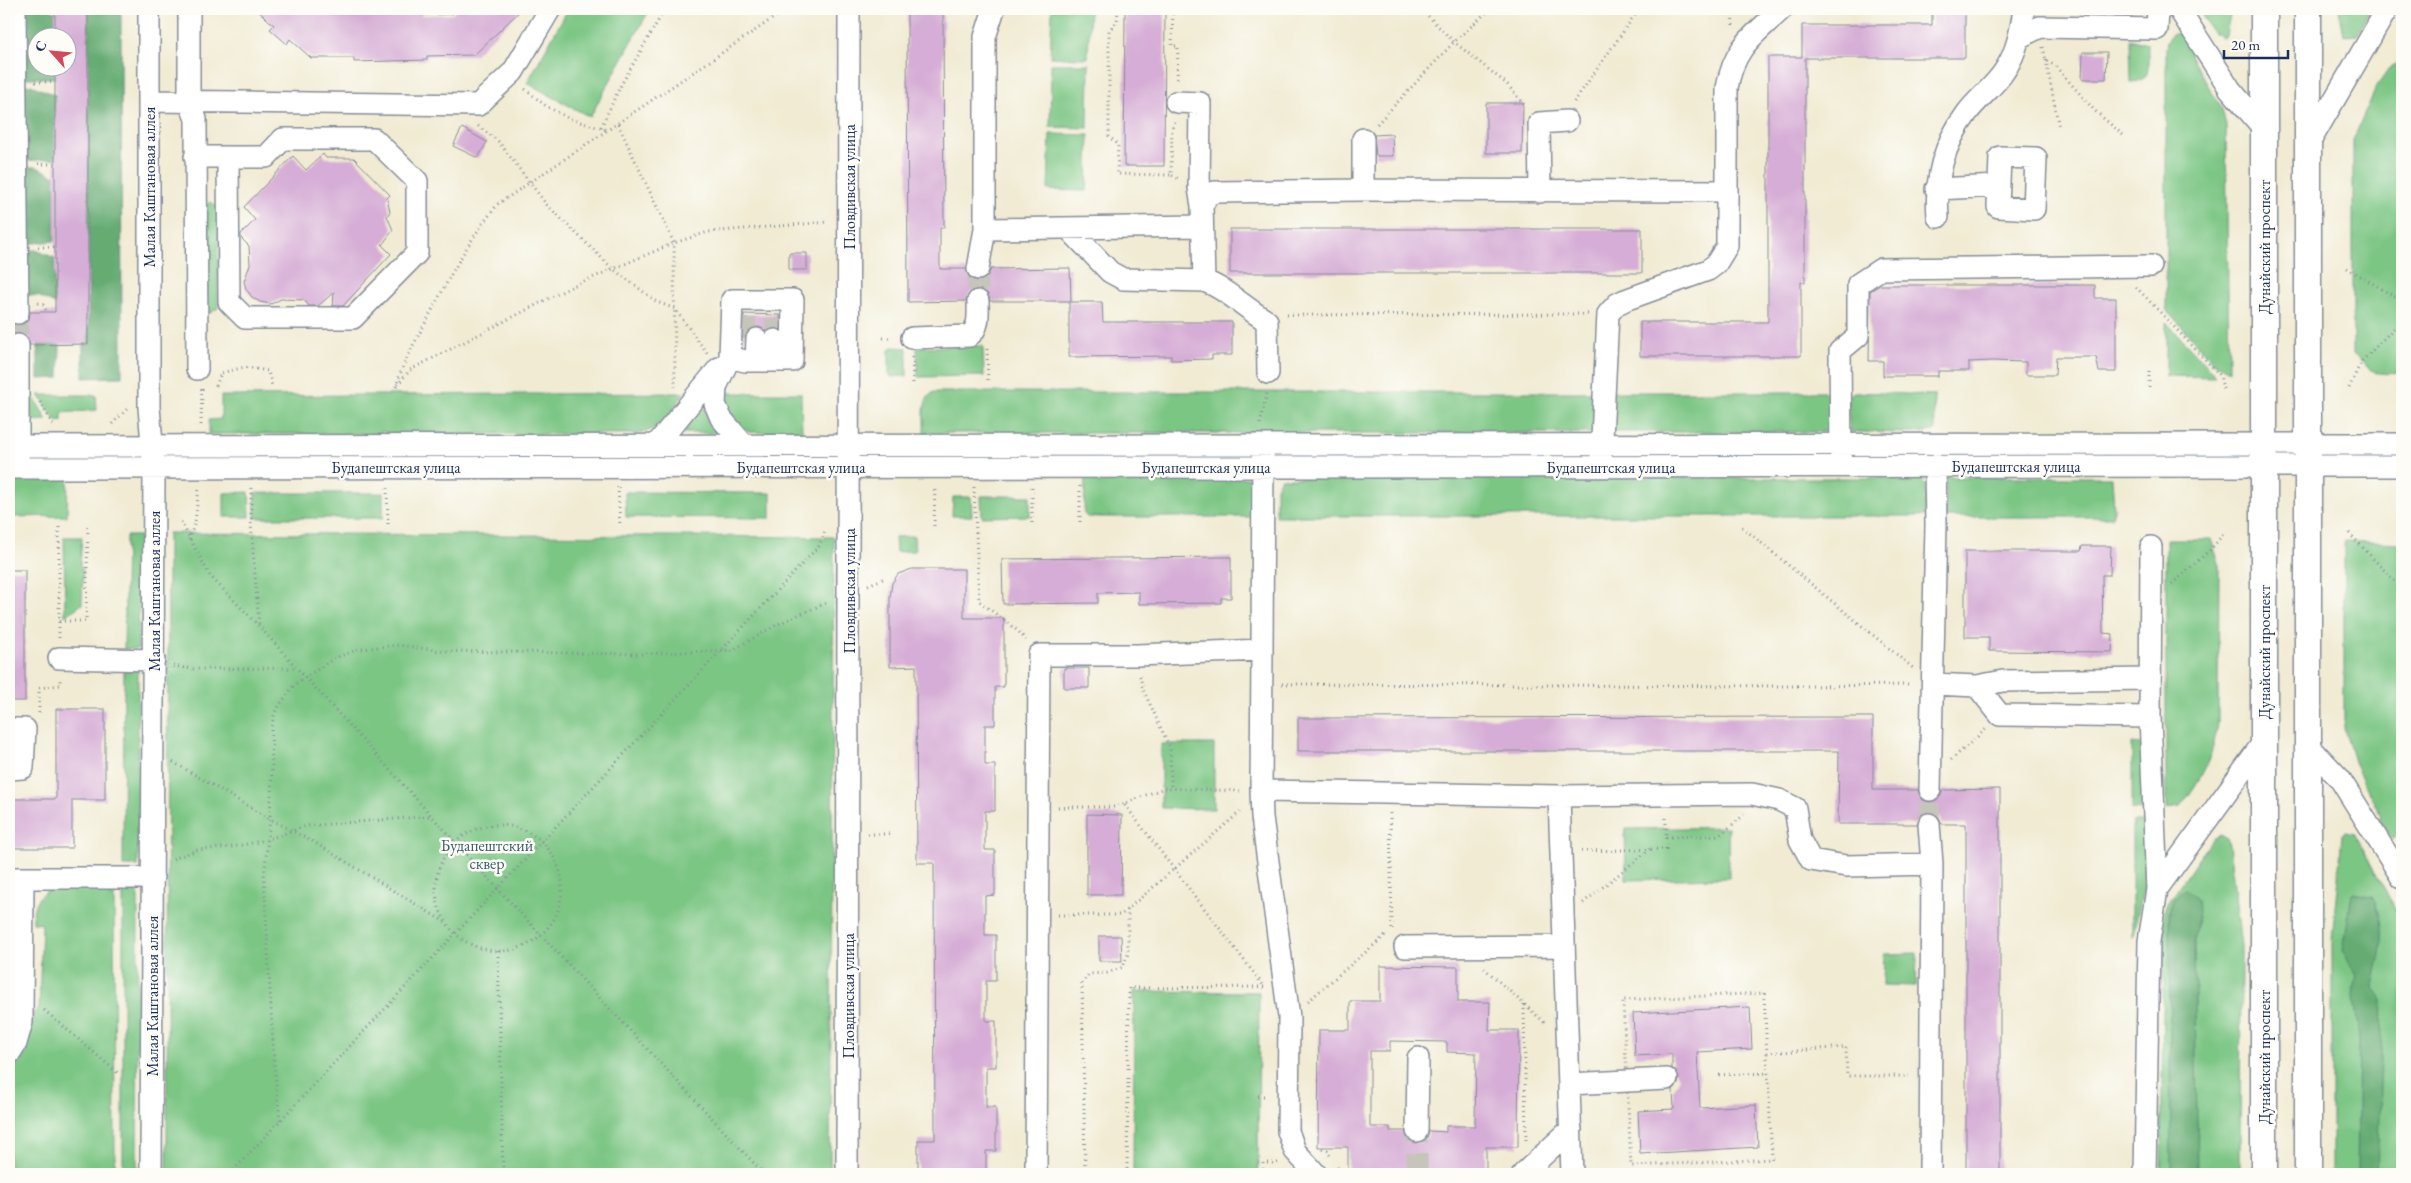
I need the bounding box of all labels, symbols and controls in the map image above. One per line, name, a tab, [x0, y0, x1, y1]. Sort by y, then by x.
north arrow	[28, 28, 78, 78]
scale bar	[2224, 28, 2287, 60]
text: 20 m	[2231, 35, 2260, 54]
text: С	[30, 38, 51, 55]
street label: Малая Каштановая аллея	[139, 107, 160, 267]
street label: Пловдивская улица	[839, 124, 860, 250]
street label: Дунайский проспект	[2254, 179, 2275, 314]
street label: Будапештская улица	[1951, 456, 2081, 477]
street label: Будапештская улица	[331, 457, 461, 478]
street label: Будапештская улица	[736, 457, 866, 478]
street label: Будапештская улица	[1141, 457, 1271, 478]
street label: Будапештская улица	[1546, 457, 1676, 478]
street label: Малая Каштановая аллея	[144, 511, 165, 671]
street label: Пловдивская улица	[839, 528, 860, 654]
street label: Дунайский проспект	[2254, 584, 2275, 719]
park label: Будапештский сквер	[441, 835, 534, 874]
street label: Малая Каштановая аллея	[142, 916, 163, 1076]
street label: Пловдивская улица	[838, 933, 859, 1059]
street label: Дунайский проспект	[2254, 989, 2275, 1124]

